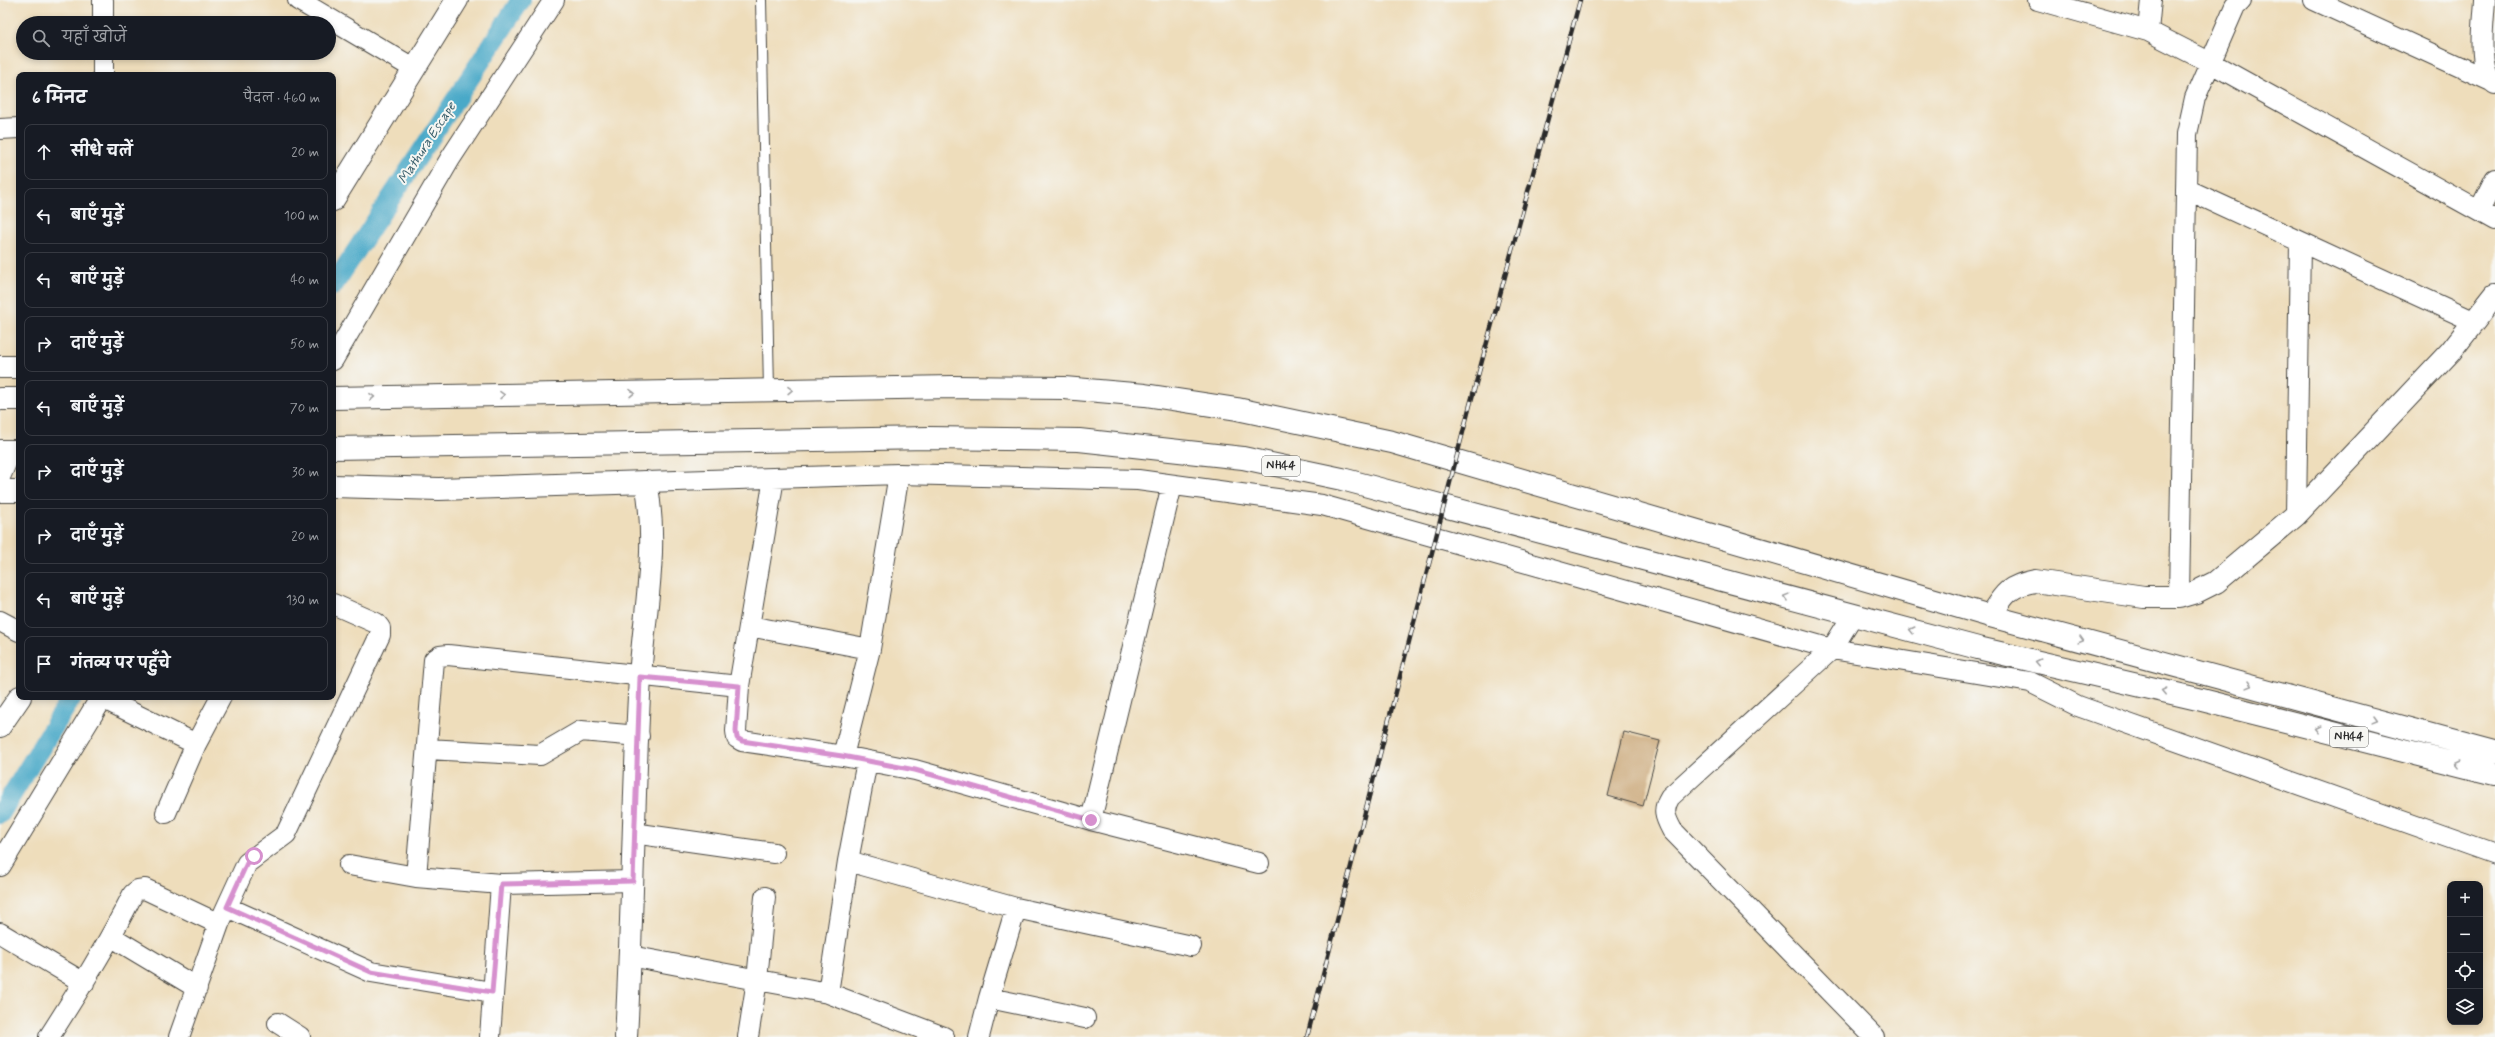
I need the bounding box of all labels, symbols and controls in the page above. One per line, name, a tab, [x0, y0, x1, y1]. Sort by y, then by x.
search box	[16, 16, 336, 60]
icon: search	[30, 27, 52, 49]
text: यहाँ खोजें	[62, 28, 127, 48]
text: 6 मिनट	[32, 87, 87, 109]
text: पैदल · 460 m	[244, 90, 320, 107]
water label: Mathura Escape	[394, 98, 460, 187]
icon: ahead	[33, 141, 55, 163]
text: सीधे चलें	[71, 142, 133, 162]
text: 20 m	[291, 144, 319, 161]
icon: left	[33, 205, 55, 227]
text: बाएँ मुड़ें	[71, 206, 124, 226]
text: 100 m	[284, 208, 319, 225]
icon: left	[33, 269, 55, 291]
text: बाएँ मुड़ें	[71, 270, 124, 290]
text: 40 m	[290, 272, 319, 289]
icon: right	[33, 333, 55, 355]
text: दाएँ मुड़ें	[71, 334, 123, 354]
text: 50 m	[290, 336, 319, 353]
one-way arrow	[787, 386, 793, 394]
one-way arrow	[629, 389, 635, 397]
one-way arrow	[499, 391, 505, 399]
one-way arrow	[369, 393, 375, 401]
icon: left	[33, 397, 55, 419]
text: बाएँ मुड़ें	[71, 398, 124, 418]
text: 70 m	[290, 400, 319, 417]
road number: NH44	[1262, 456, 1300, 476]
icon: right	[33, 461, 55, 483]
text: दाएँ मुड़ें	[71, 462, 123, 482]
text: 30 m	[292, 464, 319, 481]
icon: right	[33, 525, 55, 547]
text: दाएँ मुड़ें	[71, 526, 123, 546]
text: 20 m	[291, 528, 319, 545]
icon: left	[33, 589, 55, 611]
text: बाएँ मुड़ें	[71, 590, 124, 610]
text: 130 m	[286, 592, 319, 609]
one-way arrow	[1783, 593, 1790, 602]
one-way arrow	[1908, 627, 1915, 635]
one-way arrow	[2078, 636, 2085, 644]
icon: arrive	[33, 653, 55, 675]
text: गंतव्य पर पहुँचे	[71, 654, 170, 674]
one-way arrow	[2034, 659, 2041, 667]
one-way arrow	[2246, 681, 2252, 689]
one-way arrow	[2161, 688, 2167, 696]
one-way arrow	[2371, 715, 2378, 724]
one-way arrow	[2314, 725, 2321, 734]
road number: NH44	[2330, 727, 2368, 747]
one-way arrow	[2454, 760, 2461, 769]
route end	[1082, 811, 1100, 829]
route start	[245, 847, 263, 865]
map controls	[2447, 881, 2483, 1025]
button: +	[2447, 881, 2483, 917]
button: −	[2447, 917, 2483, 953]
button: locate	[2447, 953, 2483, 989]
button: layers	[2447, 989, 2483, 1025]

